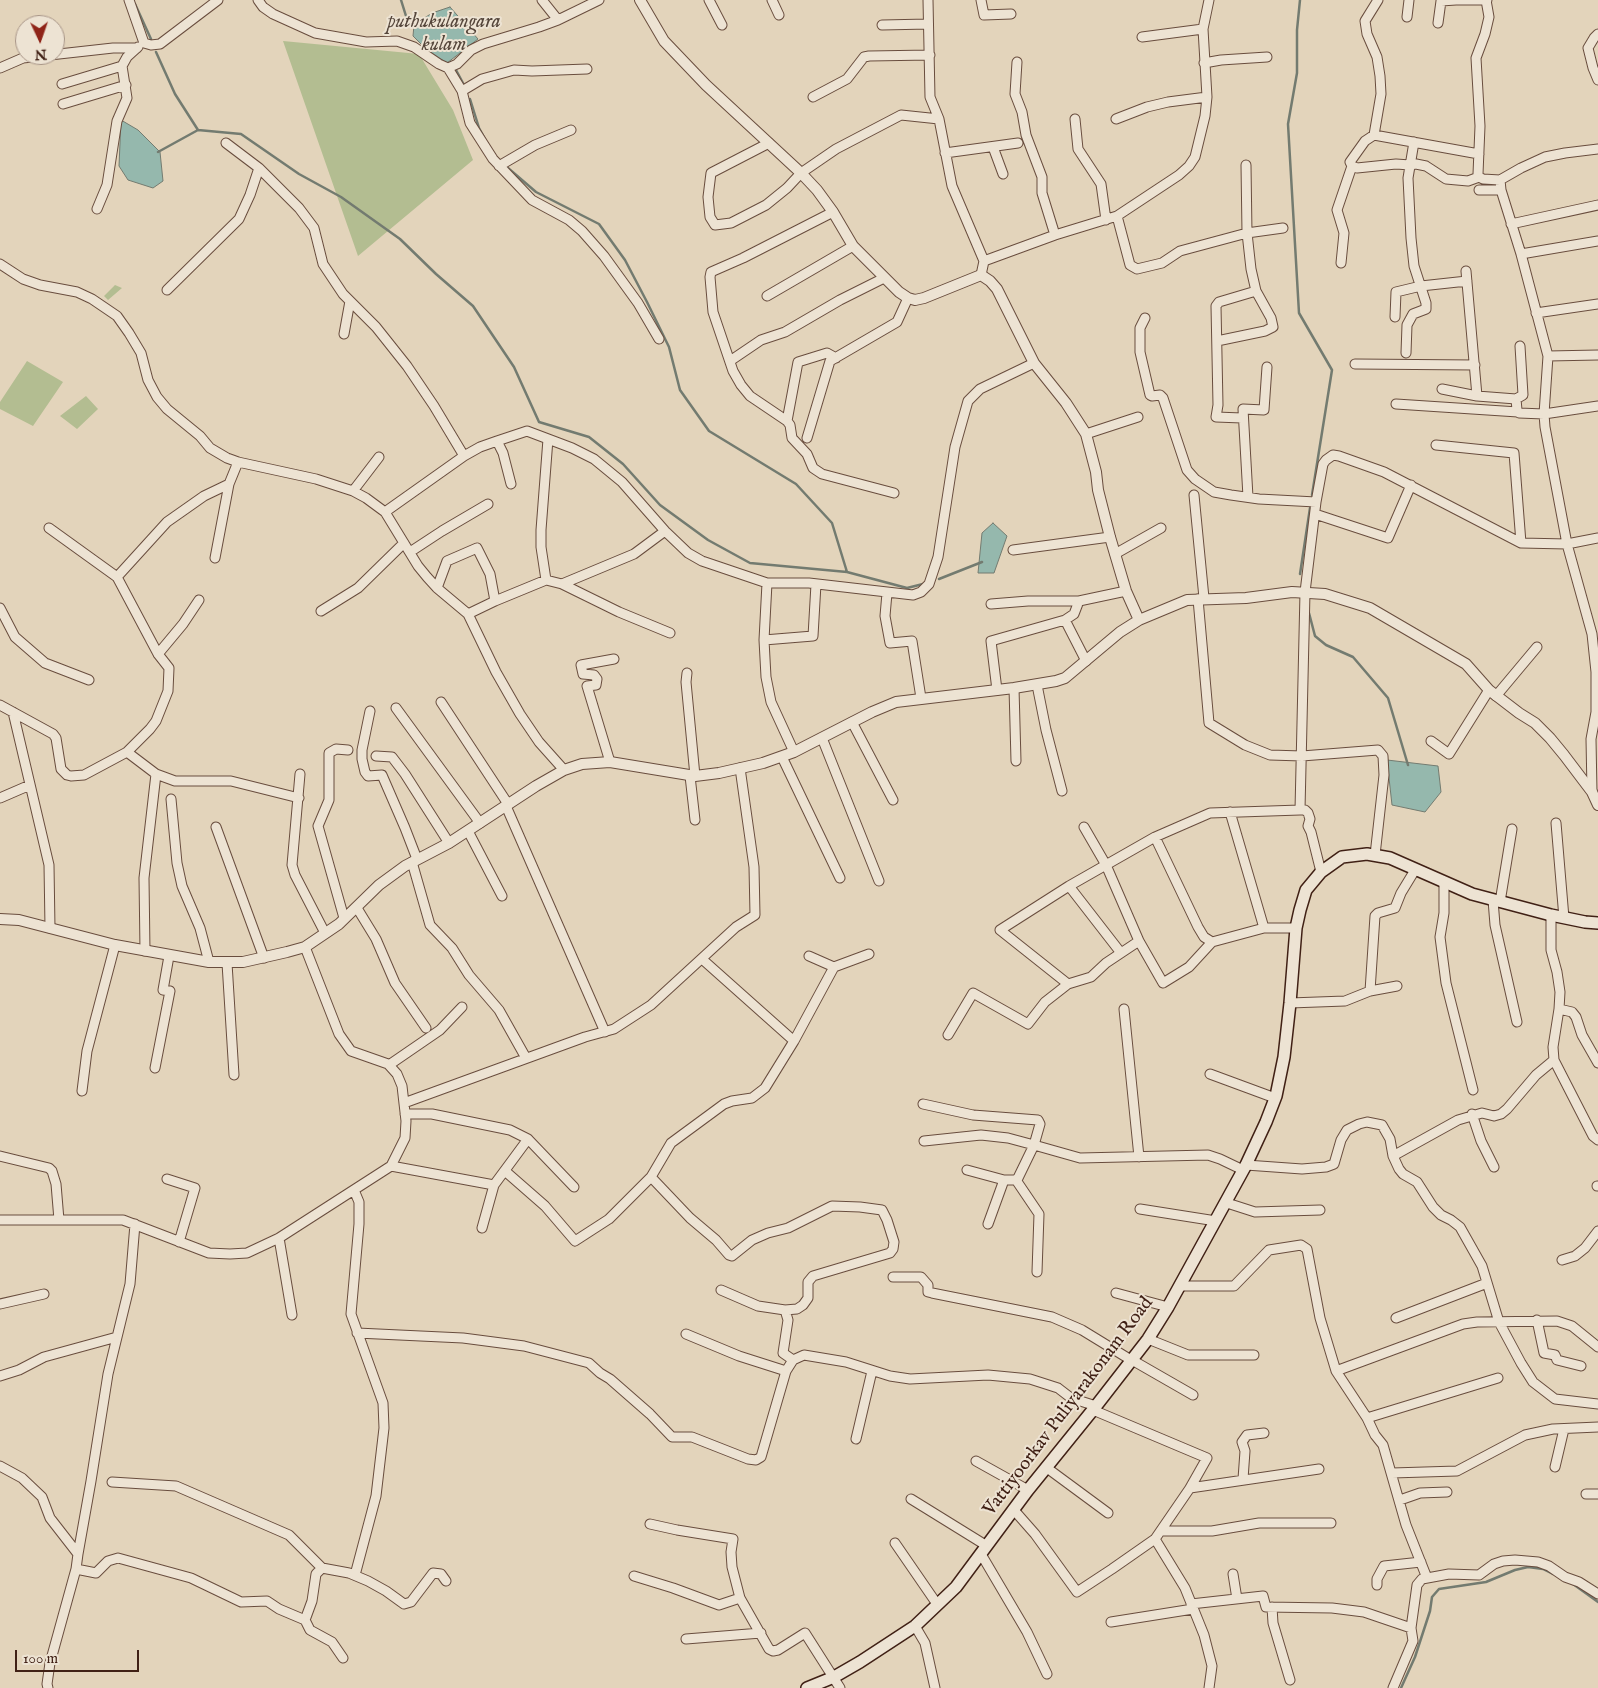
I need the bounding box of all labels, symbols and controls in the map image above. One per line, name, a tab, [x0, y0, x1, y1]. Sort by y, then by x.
water label: puthukulangara kulam	[387, 11, 501, 58]
north arrow	[15, 15, 65, 65]
text: N	[34, 45, 47, 63]
street label: Vattiyoorkav Puliyarakonam Road	[979, 1293, 1159, 1521]
scale bar	[18, 1640, 141, 1672]
text: 100 m	[23, 1649, 58, 1668]

